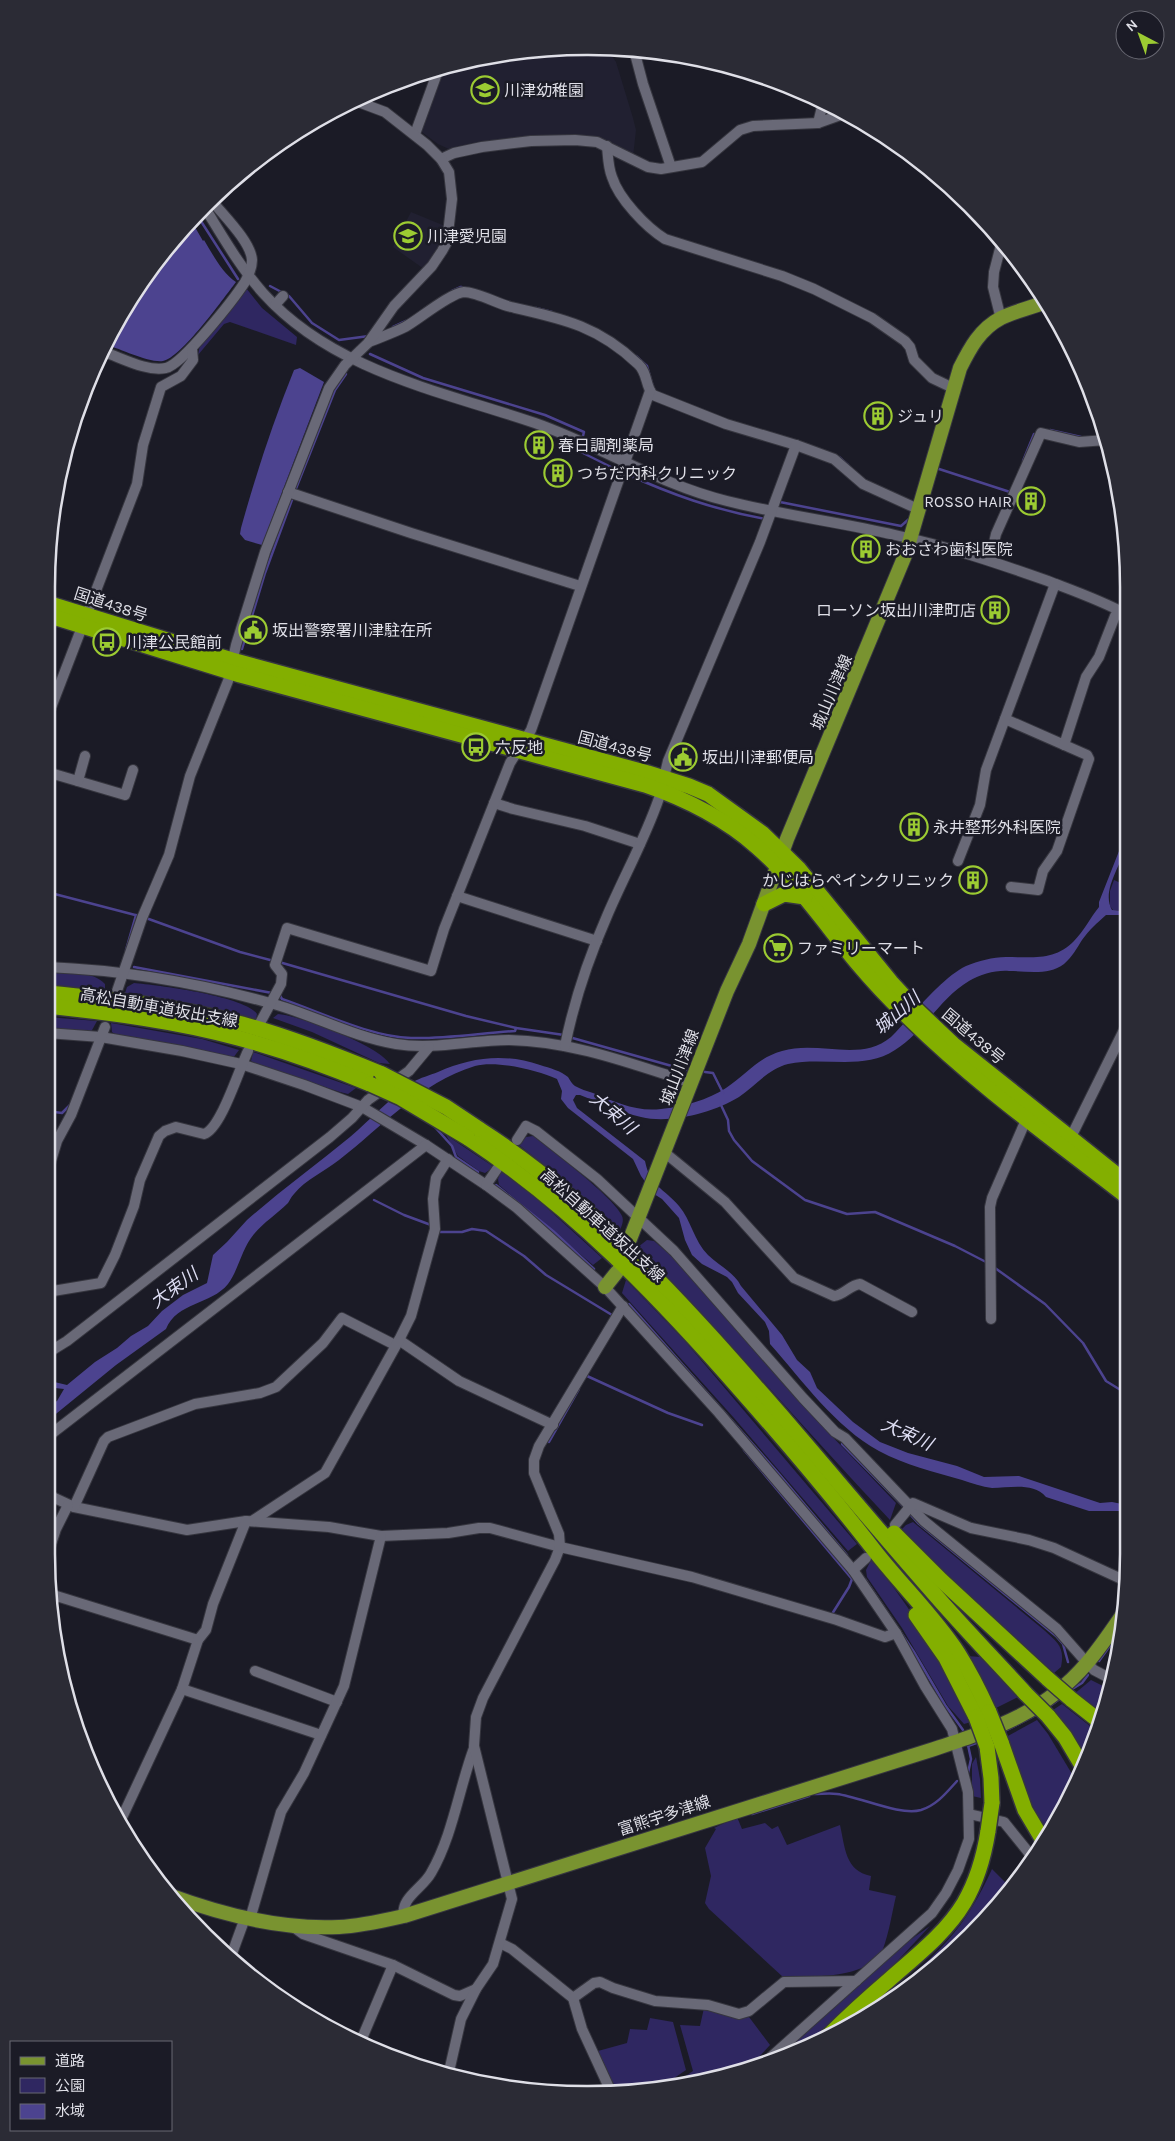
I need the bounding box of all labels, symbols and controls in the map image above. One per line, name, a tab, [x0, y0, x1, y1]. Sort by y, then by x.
north arrow	[1115, 10, 1165, 60]
text: N	[1122, 16, 1141, 35]
school or university icon: 川津幼稚園	[470, 75, 500, 105]
place label: 川津幼稚園	[504, 81, 584, 100]
school or university icon: 川津愛児園	[393, 221, 423, 251]
place label: 川津愛児園	[427, 227, 507, 246]
building icon: ジュリ	[863, 401, 893, 431]
place label: ジュリ	[897, 407, 944, 426]
building icon: 春日調剤薬局	[524, 430, 554, 460]
place label: 春日調剤薬局	[558, 436, 654, 455]
building icon: つちだ内科クリニック	[543, 458, 573, 488]
place label: つちだ内科クリニック	[577, 464, 737, 483]
building icon: ROSSO HAIR	[1016, 486, 1046, 516]
place label: ROSSO HAIR	[924, 492, 1012, 511]
building icon: おおさわ歯科医院	[851, 534, 881, 564]
place label: おおさわ歯科医院	[885, 540, 1013, 559]
street label: 国道438号	[72, 584, 150, 625]
building icon: ローソン坂出川津町店	[980, 595, 1010, 625]
place label: ローソン坂出川津町店	[816, 601, 976, 620]
public building icon: 坂出警察署川津駐在所	[238, 615, 268, 645]
place label: 坂出警察署川津駐在所	[272, 621, 432, 640]
bus stop icon: 川津公民館前	[92, 627, 122, 657]
place label: 川津公民館前	[126, 633, 222, 652]
street label: 城山川津線	[807, 652, 856, 733]
street label: 国道438号	[576, 727, 654, 766]
bus stop icon: 六反地	[461, 732, 491, 762]
place label: 六反地	[495, 738, 543, 757]
public building icon: 坂出川津郵便局	[668, 742, 698, 772]
place label: 坂出川津郵便局	[702, 748, 814, 767]
building icon: 永井整形外科医院	[899, 812, 929, 842]
place label: 永井整形外科医院	[933, 818, 1061, 837]
building icon: かじはらペインクリニック	[958, 865, 988, 895]
place label: かじはらペインクリニック	[762, 871, 954, 890]
supermarket icon: ファミリーマート	[763, 933, 793, 963]
place label: ファミリーマート	[797, 939, 925, 958]
street label: 高松自動車道坂出支線	[78, 984, 239, 1031]
water label: 城山川	[869, 986, 926, 1039]
street label: 国道438号	[938, 1005, 1009, 1068]
street label: 城山川津線	[656, 1026, 703, 1108]
water label: 大束川	[585, 1087, 642, 1140]
street label: 高松自動車道坂出支線	[537, 1165, 668, 1286]
water label: 大束川	[146, 1262, 204, 1313]
water label: 大束川	[878, 1413, 938, 1456]
street label: 富熊宇多津線	[616, 1792, 713, 1839]
legend	[10, 2041, 172, 2131]
text: 道路	[55, 2052, 85, 2070]
text: 公園	[55, 2077, 85, 2095]
text: 水域	[55, 2102, 85, 2120]

